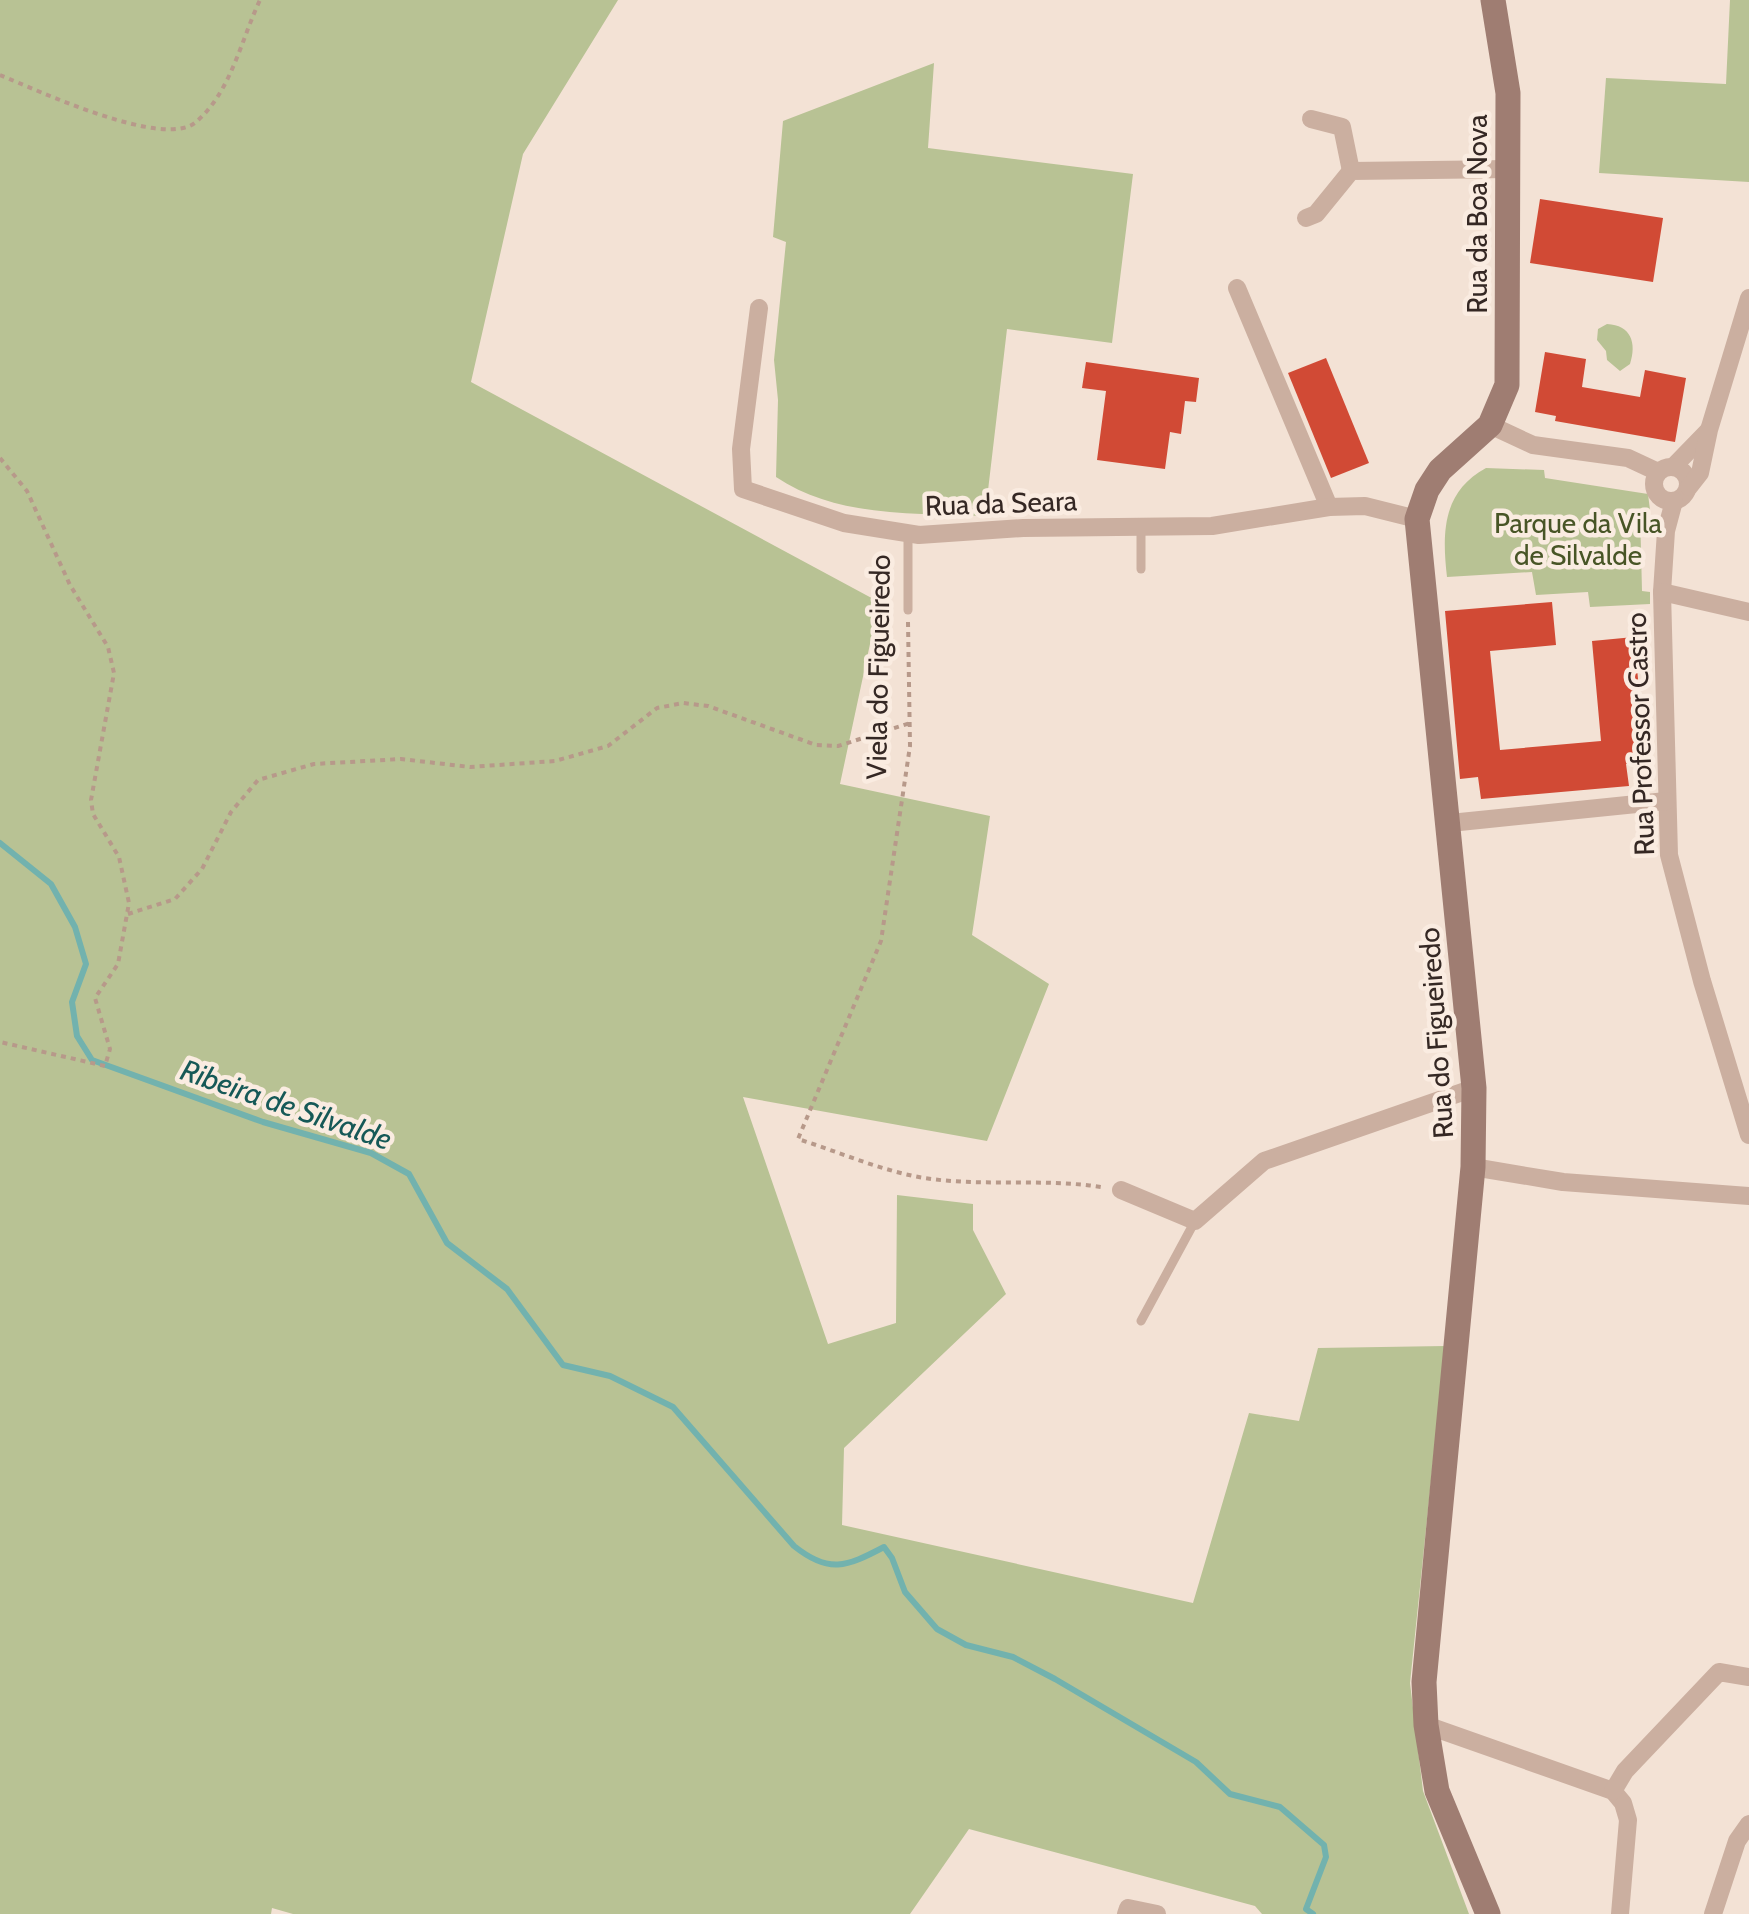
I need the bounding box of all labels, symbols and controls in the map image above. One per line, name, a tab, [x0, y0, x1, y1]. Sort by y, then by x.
street label: Rua da Boa Nova	[1460, 114, 1494, 314]
street label: Rua da Seara	[924, 483, 1078, 523]
park label: Parque da Vila de Silvalde	[1494, 506, 1663, 572]
street label: Viela do Figueiredo	[859, 554, 897, 780]
street label: Rua Professor Castro	[1619, 612, 1661, 856]
street label: Rua do Figueiredo	[1412, 926, 1460, 1140]
water label: Ribeira de Silvalde	[176, 1051, 397, 1158]

